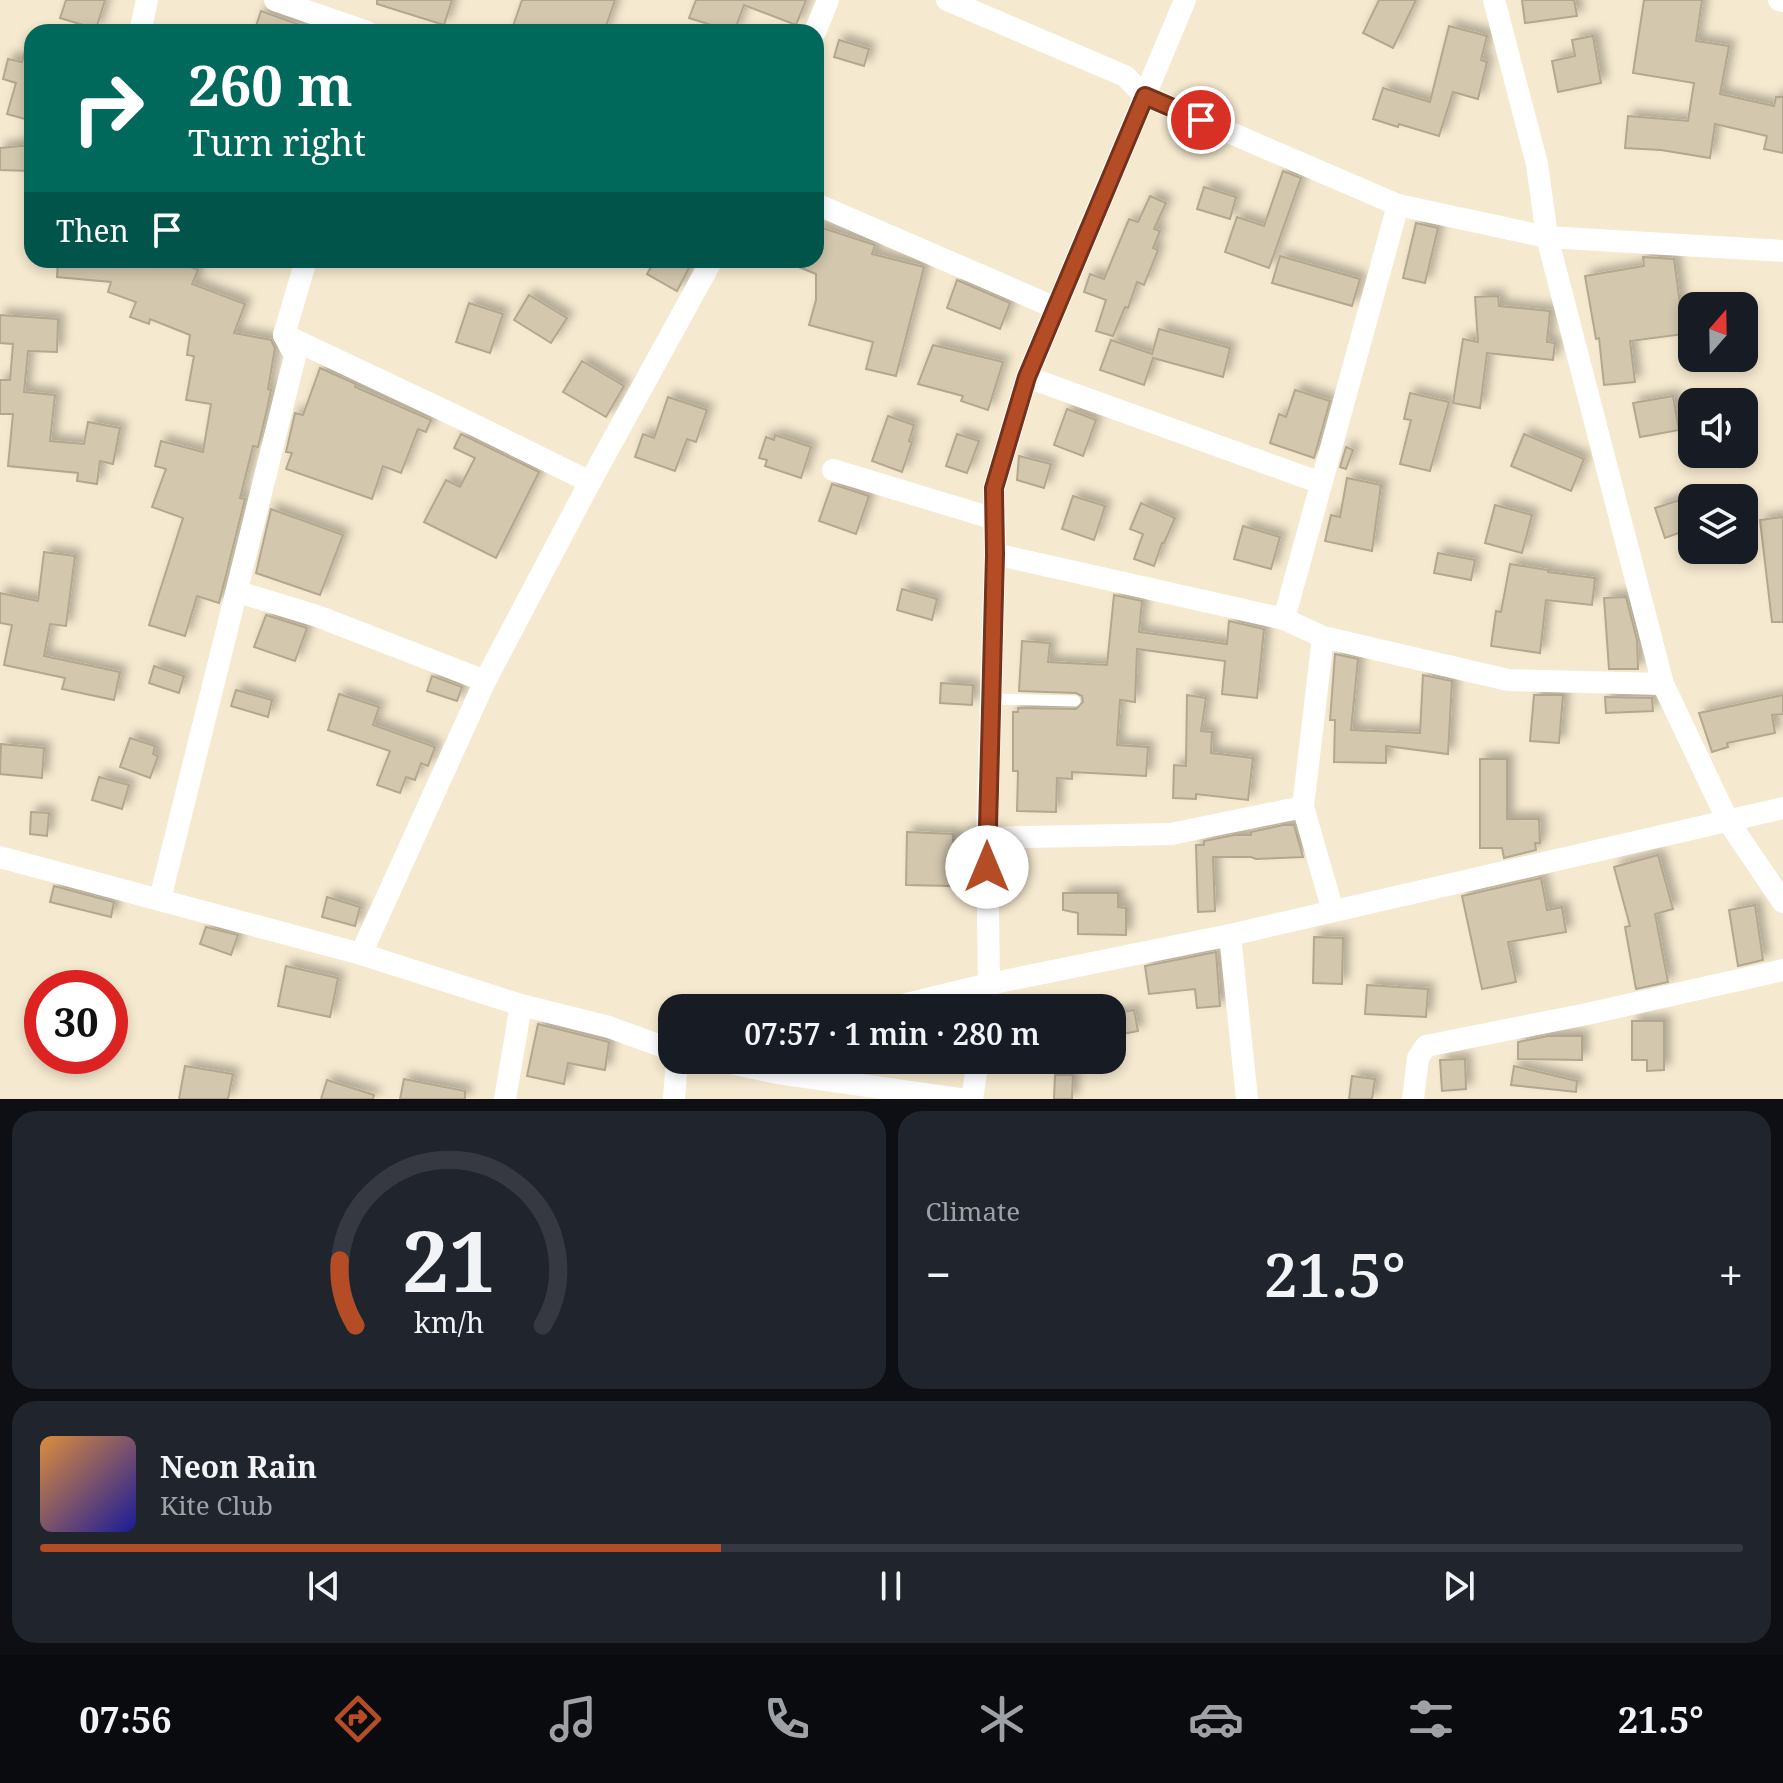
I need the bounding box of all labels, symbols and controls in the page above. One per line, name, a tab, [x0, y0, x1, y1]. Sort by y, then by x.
text: 260 m	[188, 46, 353, 122]
icon: right	[56, 56, 160, 160]
pin	[1167, 86, 1235, 154]
icon: arrive	[1179, 98, 1223, 142]
text: Turn right	[188, 118, 366, 167]
icon: arrive	[145, 208, 189, 252]
text: Then	[56, 210, 129, 251]
north arrow	[1678, 292, 1758, 372]
map controls	[1678, 292, 1758, 564]
button: sound	[1678, 388, 1758, 468]
button: layers	[1678, 484, 1758, 564]
position arrow	[945, 825, 1029, 909]
speed limit sign: 30	[24, 970, 128, 1074]
text: 07:57 · 1 min · 280 m	[744, 1013, 1040, 1054]
text: Climate	[926, 1193, 1020, 1229]
text: 21	[402, 1203, 496, 1316]
text: 21.5°	[1264, 1233, 1406, 1315]
text: −	[926, 1244, 951, 1304]
text: +	[1718, 1244, 1743, 1304]
text: km/h	[414, 1302, 484, 1341]
text: Neon Rain	[160, 1446, 317, 1487]
text: Kite Club	[160, 1487, 273, 1523]
icon: previous	[302, 1564, 346, 1608]
icon: pause	[869, 1564, 913, 1608]
icon: next	[1437, 1564, 1481, 1608]
icon: directions	[330, 1691, 386, 1747]
icon: music	[545, 1691, 601, 1747]
icon: phone	[759, 1691, 815, 1747]
icon: climate	[974, 1691, 1030, 1747]
icon: car	[1188, 1691, 1244, 1747]
icon: filters	[1403, 1691, 1459, 1747]
text: 07:56	[79, 1695, 172, 1744]
text: 21.5°	[1618, 1695, 1704, 1744]

